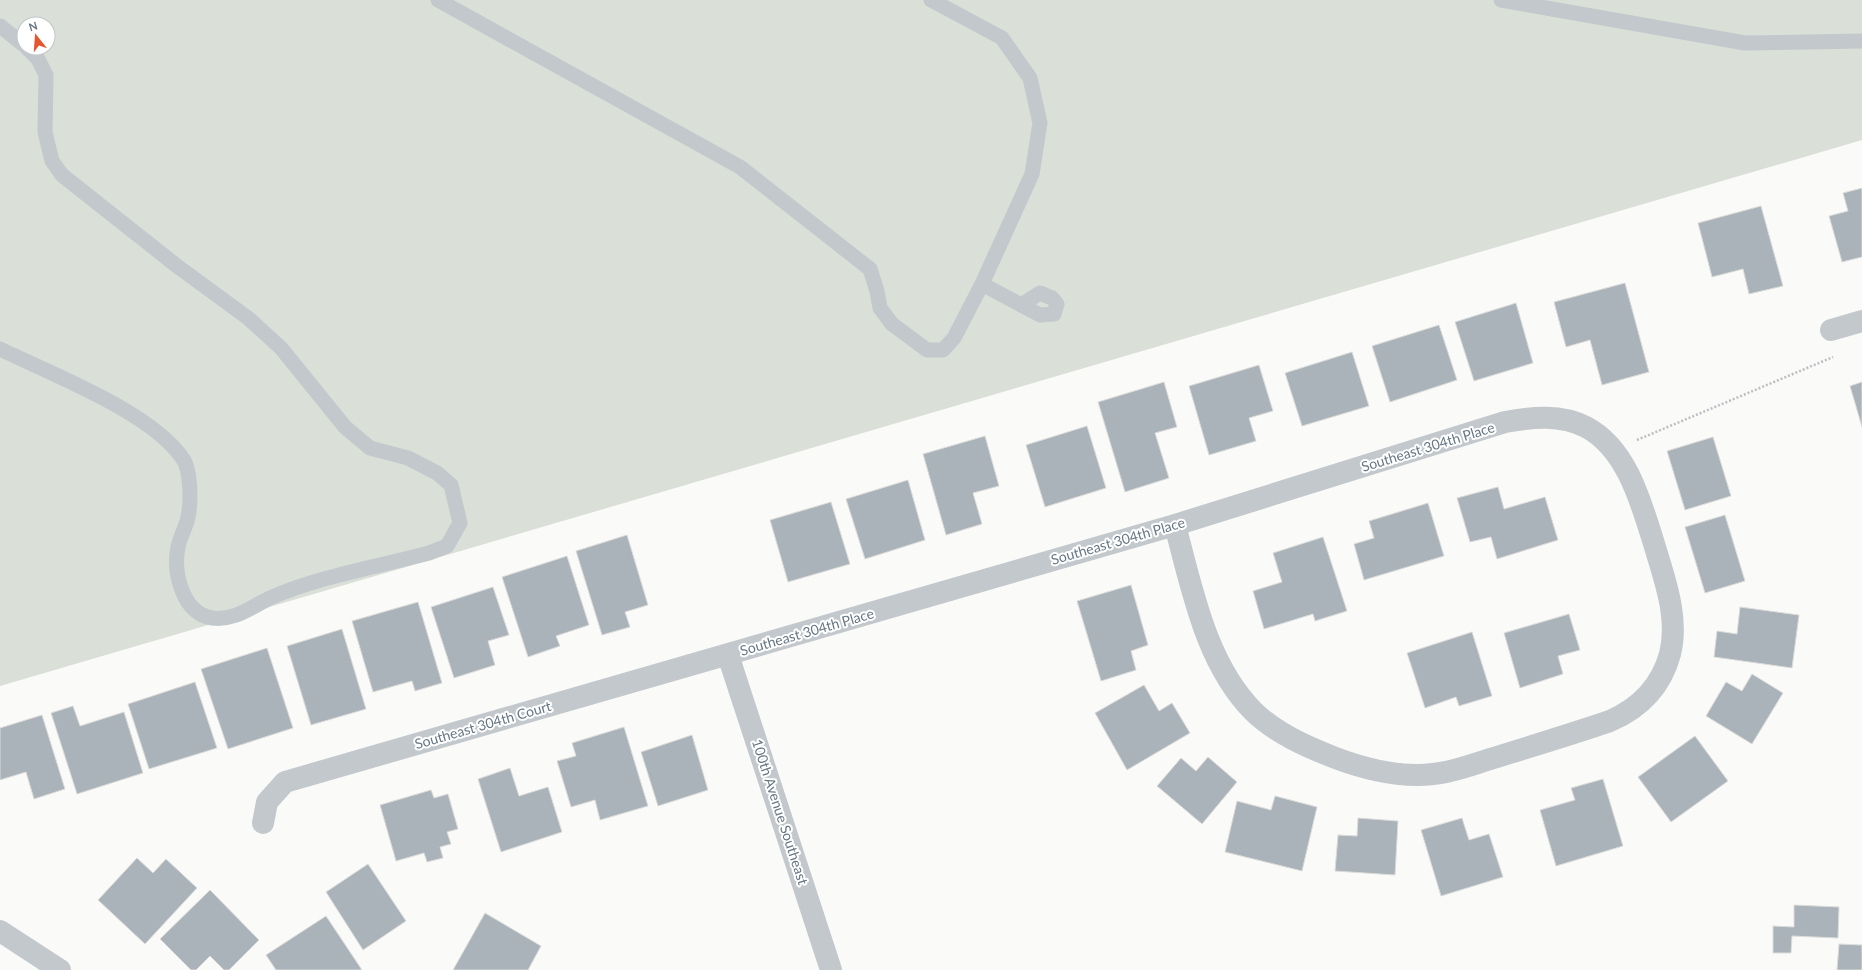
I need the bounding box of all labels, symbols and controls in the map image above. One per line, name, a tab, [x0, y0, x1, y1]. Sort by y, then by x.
north arrow	[16, 16, 56, 56]
text: N	[27, 19, 39, 33]
street label: Southeast 304th Place	[1359, 418, 1497, 475]
street label: Southeast 304th Place	[1049, 513, 1187, 568]
street label: Southeast 304th Place	[738, 604, 876, 659]
street label: Southeast 304th Court	[413, 697, 553, 752]
street label: 100th Avenue Southeast	[749, 737, 812, 887]

